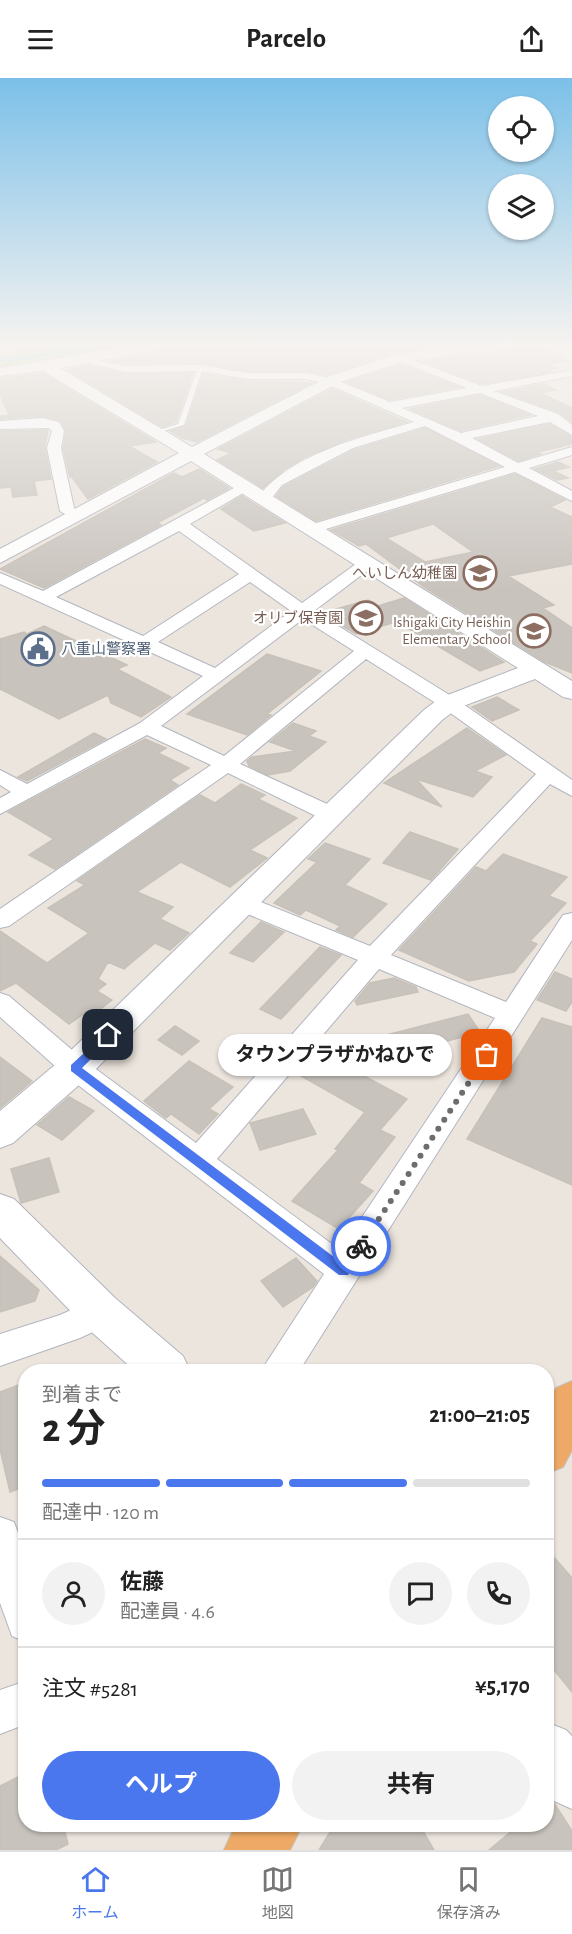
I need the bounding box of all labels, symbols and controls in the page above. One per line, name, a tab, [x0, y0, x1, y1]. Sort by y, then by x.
icon: menu	[24, 23, 57, 56]
icon: share	[515, 23, 548, 56]
text: Parcelo	[246, 25, 326, 52]
map controls	[488, 96, 554, 240]
button: locate	[488, 96, 554, 162]
button: layers	[488, 174, 554, 240]
school or university icon: へいしん幼稚園	[462, 555, 498, 591]
place label: へいしん幼稚園	[352, 565, 457, 581]
school or university icon: オリブ保育園	[348, 600, 384, 636]
place label: オリブ保育園	[253, 610, 343, 626]
school or university icon: Ishigaki City Heishin Elementary School	[516, 613, 552, 649]
place label: Ishigaki City Heishin Elementary School	[393, 615, 511, 647]
public building icon: 八重山警察署	[20, 631, 56, 667]
place label: 八重山警察署	[61, 641, 151, 657]
pin	[82, 1009, 133, 1060]
icon: home	[91, 1018, 124, 1051]
pin	[461, 1029, 512, 1080]
callout: タウンプラザかねひで	[217, 1034, 451, 1076]
icon: bag	[470, 1038, 503, 1071]
text: タウンプラザかねひで	[235, 1045, 435, 1065]
courier	[331, 1216, 391, 1276]
icon: bike	[345, 1230, 378, 1263]
text: 到着まで	[42, 1385, 122, 1405]
text: 21:00–21:05	[429, 1404, 530, 1426]
text: 2 分	[42, 1410, 105, 1449]
text: 配達中 · 120 m	[42, 1503, 159, 1523]
button: person	[42, 1562, 105, 1625]
button: chat	[389, 1562, 452, 1625]
button: phone	[467, 1562, 530, 1625]
text: 佐藤	[120, 1571, 164, 1593]
text: 配達員 · 4.6	[120, 1602, 215, 1622]
text: ¥5,170	[475, 1675, 530, 1697]
text: 注文 #5281	[42, 1678, 138, 1700]
button: ヘルプ	[42, 1751, 280, 1820]
button: 共有	[292, 1751, 530, 1820]
tab: ホーム	[71, 1863, 119, 1923]
tab: 地図	[261, 1863, 294, 1923]
tab: 保存済み	[437, 1863, 501, 1923]

